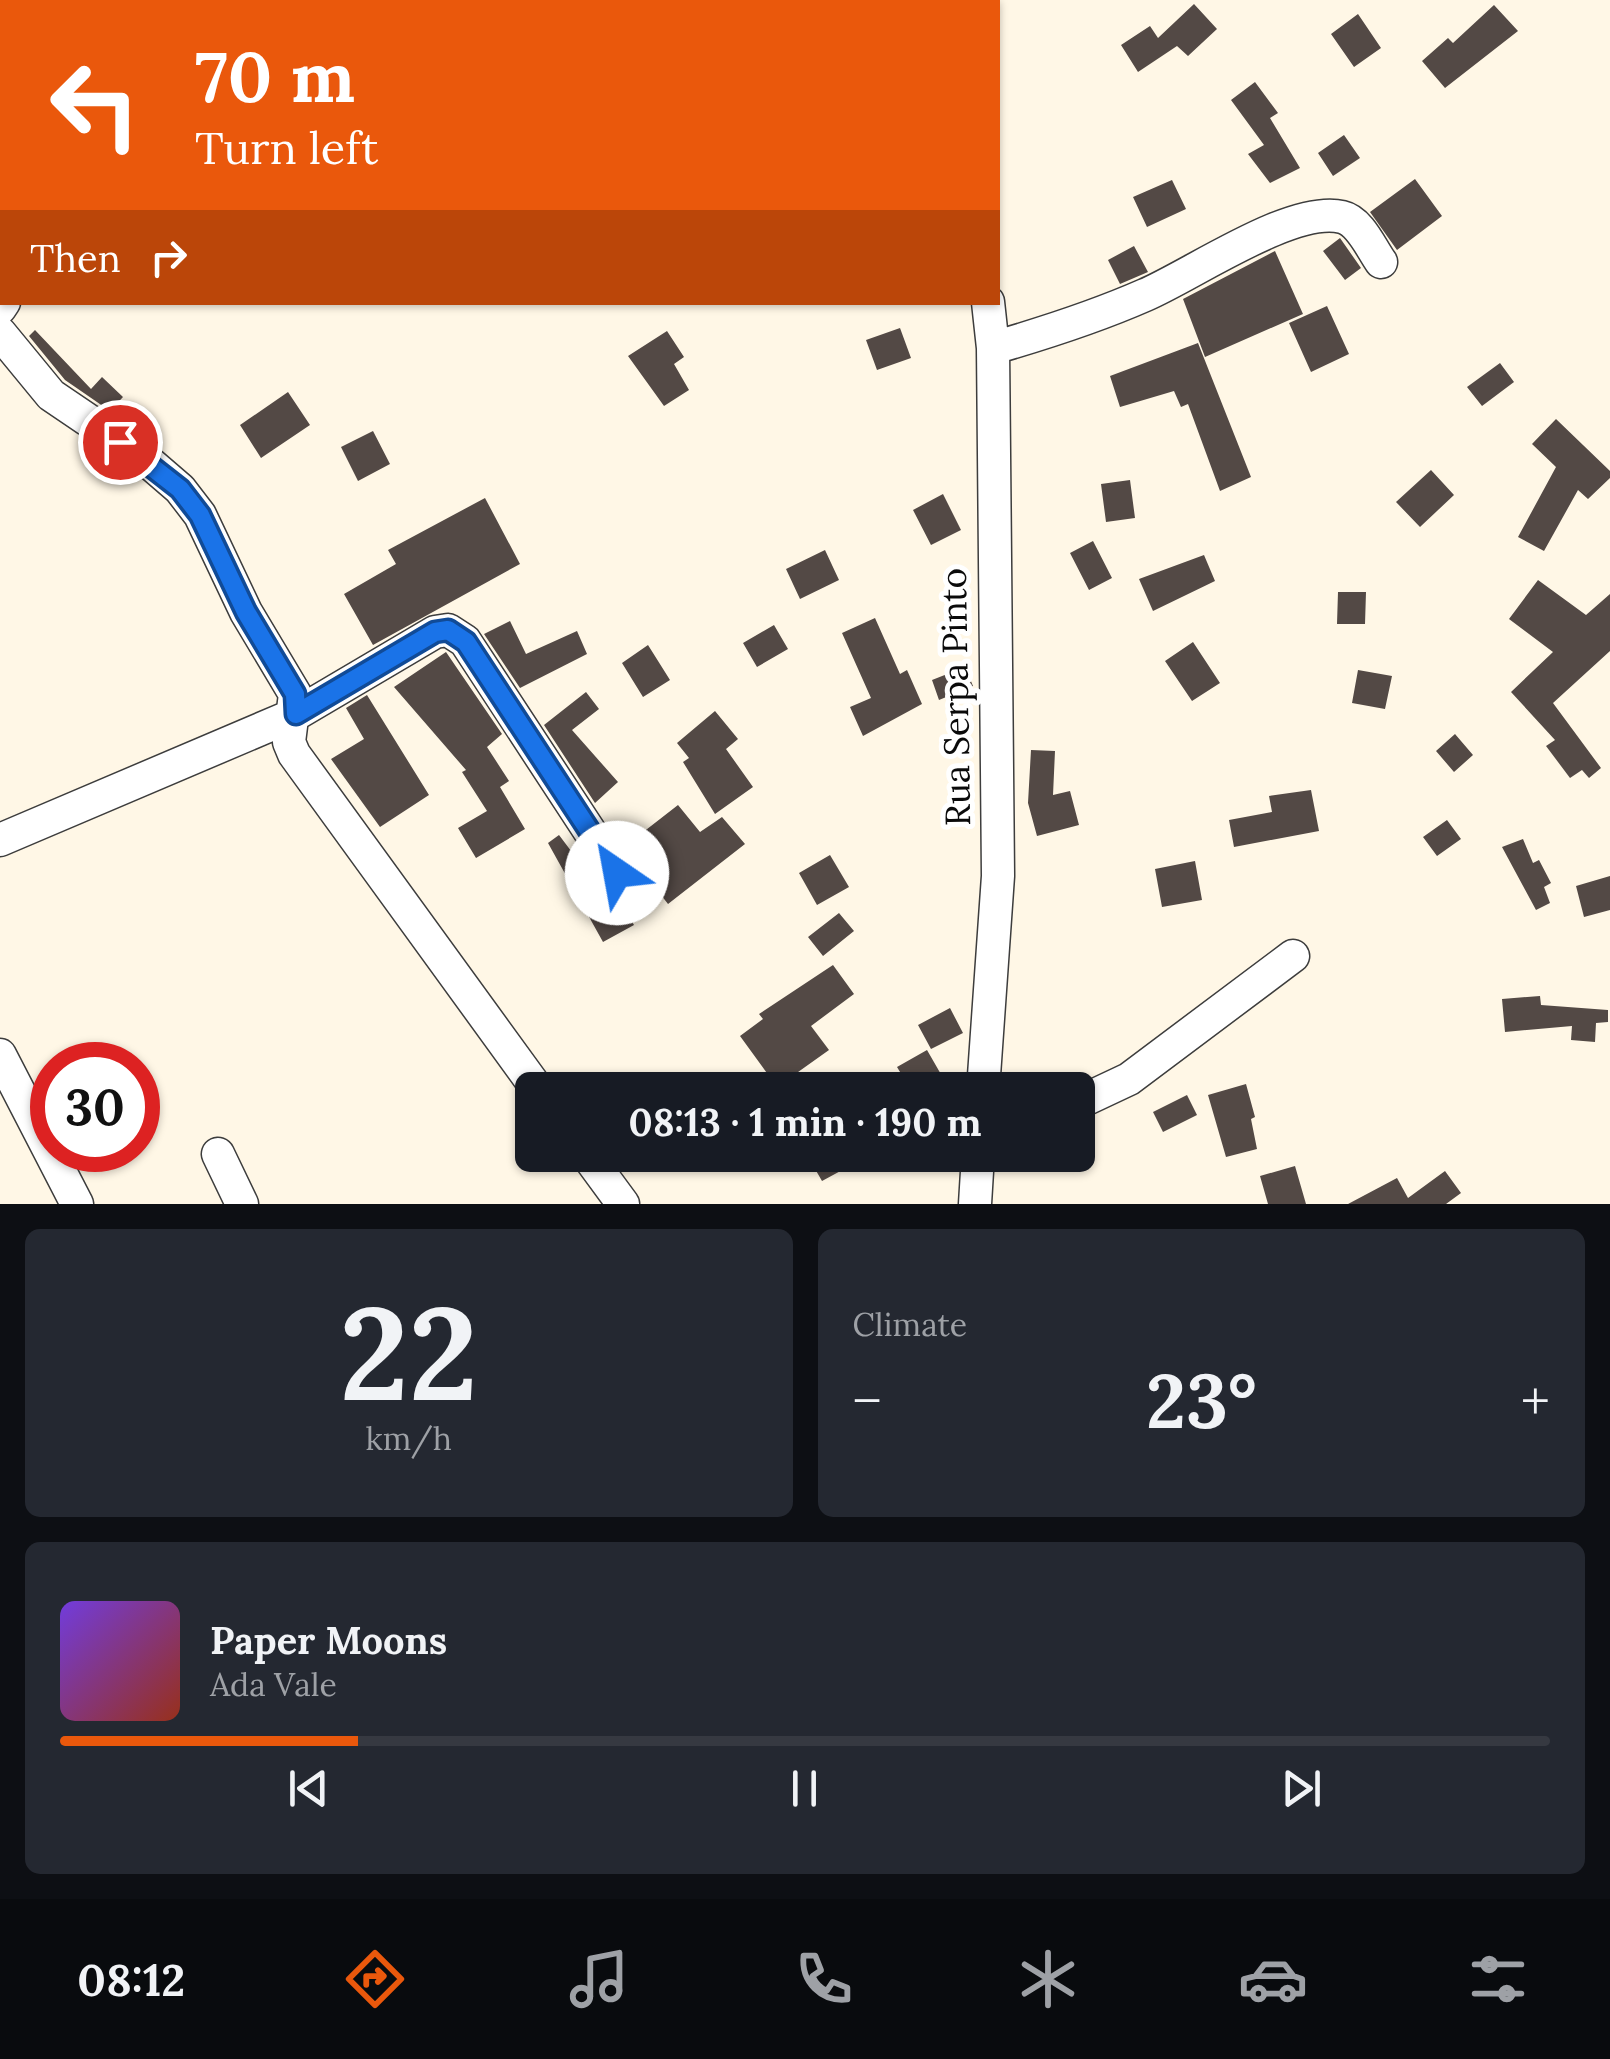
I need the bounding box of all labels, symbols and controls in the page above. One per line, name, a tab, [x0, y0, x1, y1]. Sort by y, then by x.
text: 70 m	[195, 32, 355, 121]
icon: left	[30, 40, 160, 170]
text: Turn left	[195, 119, 378, 176]
icon: right	[141, 230, 196, 285]
text: Then	[30, 234, 121, 282]
pin	[78, 400, 163, 485]
icon: arrive	[93, 415, 148, 470]
street label: Rua Serpa Pinto	[931, 568, 980, 827]
position arrow	[565, 821, 669, 925]
speed limit sign: 30	[30, 1042, 160, 1172]
text: 08:13 · 1 min · 190 m	[629, 1098, 981, 1146]
text: 22	[339, 1269, 478, 1436]
text: Climate	[853, 1304, 967, 1345]
text: 23°	[1146, 1353, 1257, 1449]
text: −	[853, 1366, 882, 1436]
text: +	[1521, 1366, 1550, 1436]
text: km/h	[366, 1418, 452, 1459]
text: Paper Moons	[210, 1616, 447, 1664]
text: Ada Vale	[210, 1664, 337, 1705]
icon: previous	[281, 1761, 336, 1816]
icon: pause	[777, 1761, 832, 1816]
icon: next	[1274, 1761, 1329, 1816]
icon: directions	[340, 1944, 410, 2014]
icon: music	[564, 1944, 634, 2014]
icon: phone	[789, 1944, 859, 2014]
icon: climate	[1013, 1944, 1083, 2014]
icon: car	[1238, 1944, 1308, 2014]
icon: filters	[1463, 1944, 1533, 2014]
text: 08:12	[77, 1951, 185, 2008]

